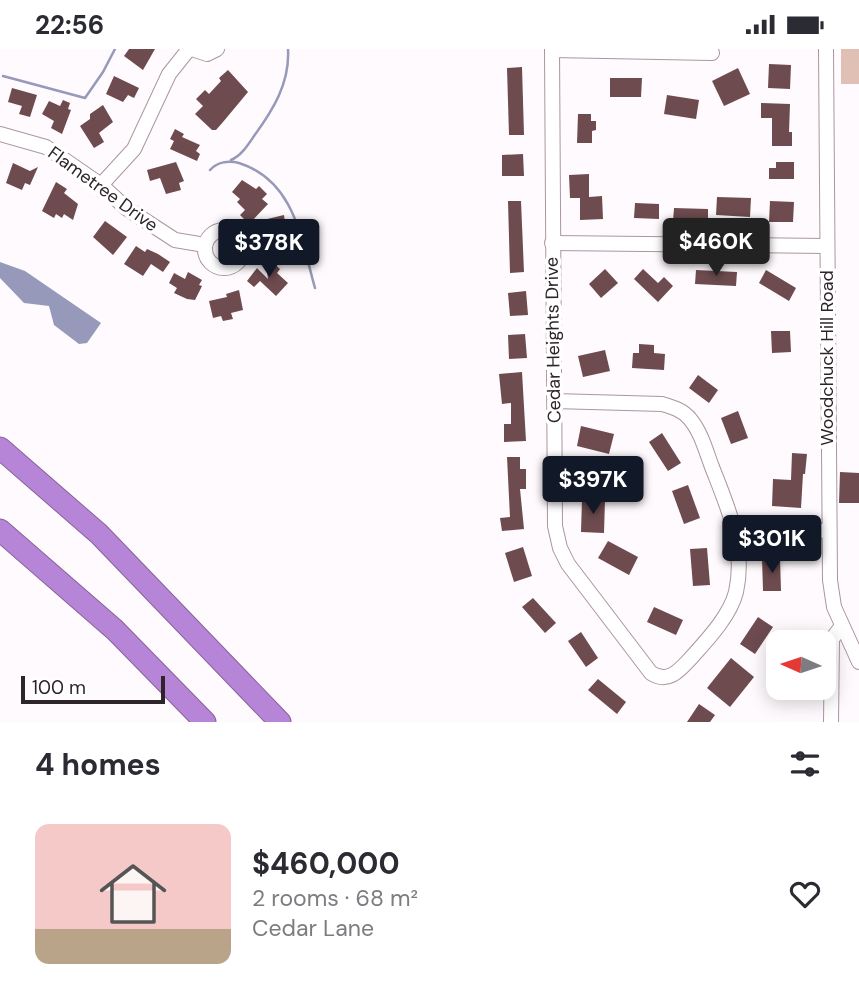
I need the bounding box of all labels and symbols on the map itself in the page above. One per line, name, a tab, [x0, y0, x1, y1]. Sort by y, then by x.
street label: Flametree Drive	[43, 141, 163, 237]
pin: $378K	[220, 219, 318, 279]
pin: $460K	[667, 219, 765, 278]
street label: Cedar Heights Drive	[540, 257, 566, 423]
street label: Woodchuck Hill Road	[815, 270, 839, 446]
pin: $397K	[544, 456, 642, 516]
pin: $301K	[723, 515, 821, 575]
north arrow	[766, 630, 836, 700]
scale bar	[21, 673, 164, 705]

